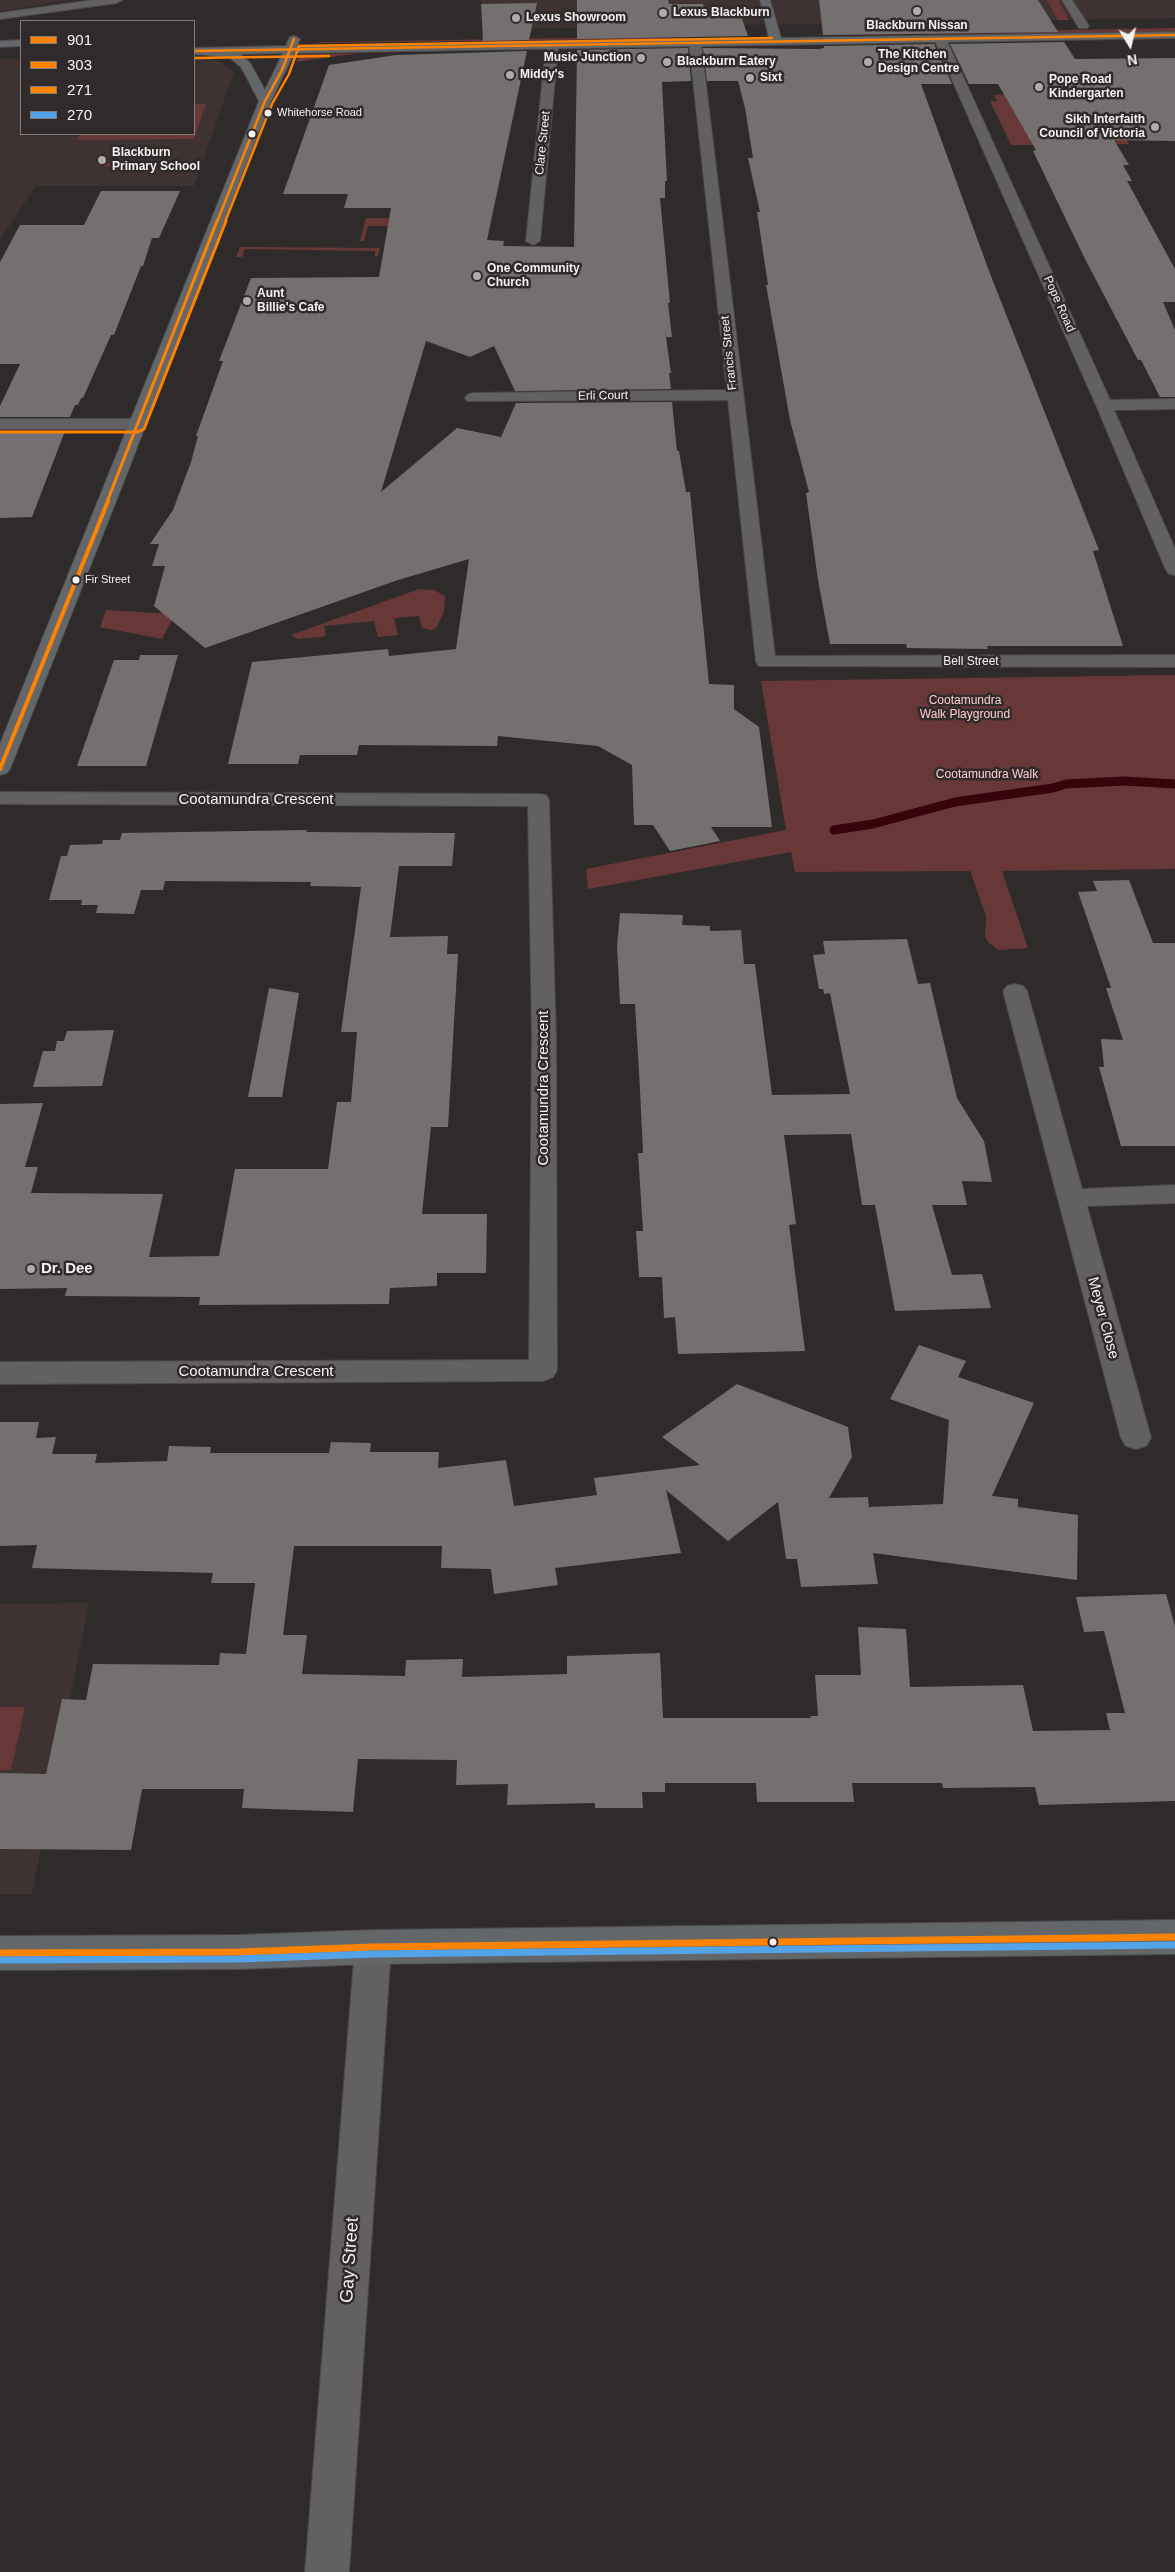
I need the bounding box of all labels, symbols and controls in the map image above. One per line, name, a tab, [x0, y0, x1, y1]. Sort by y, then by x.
marker: Blackburn Nissan	[911, 5, 923, 17]
place label: Lexus Blackburn	[673, 6, 770, 20]
marker: Lexus Blackburn	[657, 7, 669, 19]
place label: Lexus Showroom	[526, 11, 626, 25]
marker: Lexus Showroom	[510, 12, 522, 24]
place label: Blackburn Nissan	[866, 19, 968, 33]
legend	[20, 20, 195, 135]
north arrow	[1105, 20, 1155, 70]
text: 901	[67, 31, 92, 48]
place label: The Kitchen Design Centre	[878, 48, 959, 76]
place label: Music Junction	[544, 51, 631, 65]
text: N	[1126, 51, 1139, 69]
marker: Music Junction	[635, 52, 647, 64]
place label: Blackburn Eatery	[677, 55, 776, 69]
text: 303	[67, 56, 92, 73]
marker: Blackburn Eatery	[661, 56, 673, 68]
marker: The Kitchen Design Centre	[862, 56, 874, 68]
place label: Middy's	[520, 68, 564, 82]
marker: Middy's	[504, 69, 516, 81]
place label: Sixt	[760, 71, 782, 85]
marker: Sixt	[744, 72, 756, 84]
place label: Pope Road Kindergarten	[1049, 73, 1124, 101]
text: 271	[67, 81, 92, 98]
marker: Pope Road Kindergarten	[1033, 81, 1045, 93]
text: 270	[67, 106, 92, 123]
place label: Whitehorse Road	[277, 106, 362, 120]
marker: Whitehorse Road	[263, 108, 273, 118]
street label: Clare Street	[532, 110, 554, 176]
place label: Sikh Interfaith Council of Victoria	[1039, 113, 1145, 141]
marker: Sikh Interfaith Council of Victoria	[1149, 121, 1161, 133]
unlabelled marker	[247, 129, 257, 139]
place label: Blackburn Primary School	[112, 146, 200, 174]
marker: Blackburn Primary School	[96, 154, 108, 166]
place label: One Community Church	[487, 262, 580, 290]
marker: One Community Church	[471, 270, 483, 282]
street label: Pope Road	[1040, 274, 1078, 334]
place label: Aunt Billie's Cafe	[257, 287, 325, 315]
marker: Aunt Billie's Cafe	[241, 295, 253, 307]
street label: Francis Street	[718, 315, 740, 391]
street label: Erli Court	[578, 388, 628, 404]
place label: Fir Street	[85, 573, 130, 587]
marker: Fir Street	[71, 575, 81, 585]
street label: Bell Street	[943, 655, 999, 669]
park label: Cootamundra Walk Playground	[920, 694, 1010, 722]
park label: Cootamundra Walk	[936, 768, 1038, 782]
street label: Cootamundra Crescent	[178, 791, 334, 809]
street label: Cootamundra Crescent	[535, 1010, 553, 1166]
place label: Dr. Dee	[41, 1260, 93, 1278]
marker: Dr. Dee	[25, 1263, 37, 1275]
street label: Meyer Close	[1083, 1275, 1123, 1361]
street label: Cootamundra Crescent	[178, 1363, 334, 1381]
unlabelled marker	[768, 1937, 778, 1947]
street label: Gay Street	[336, 2216, 364, 2304]

